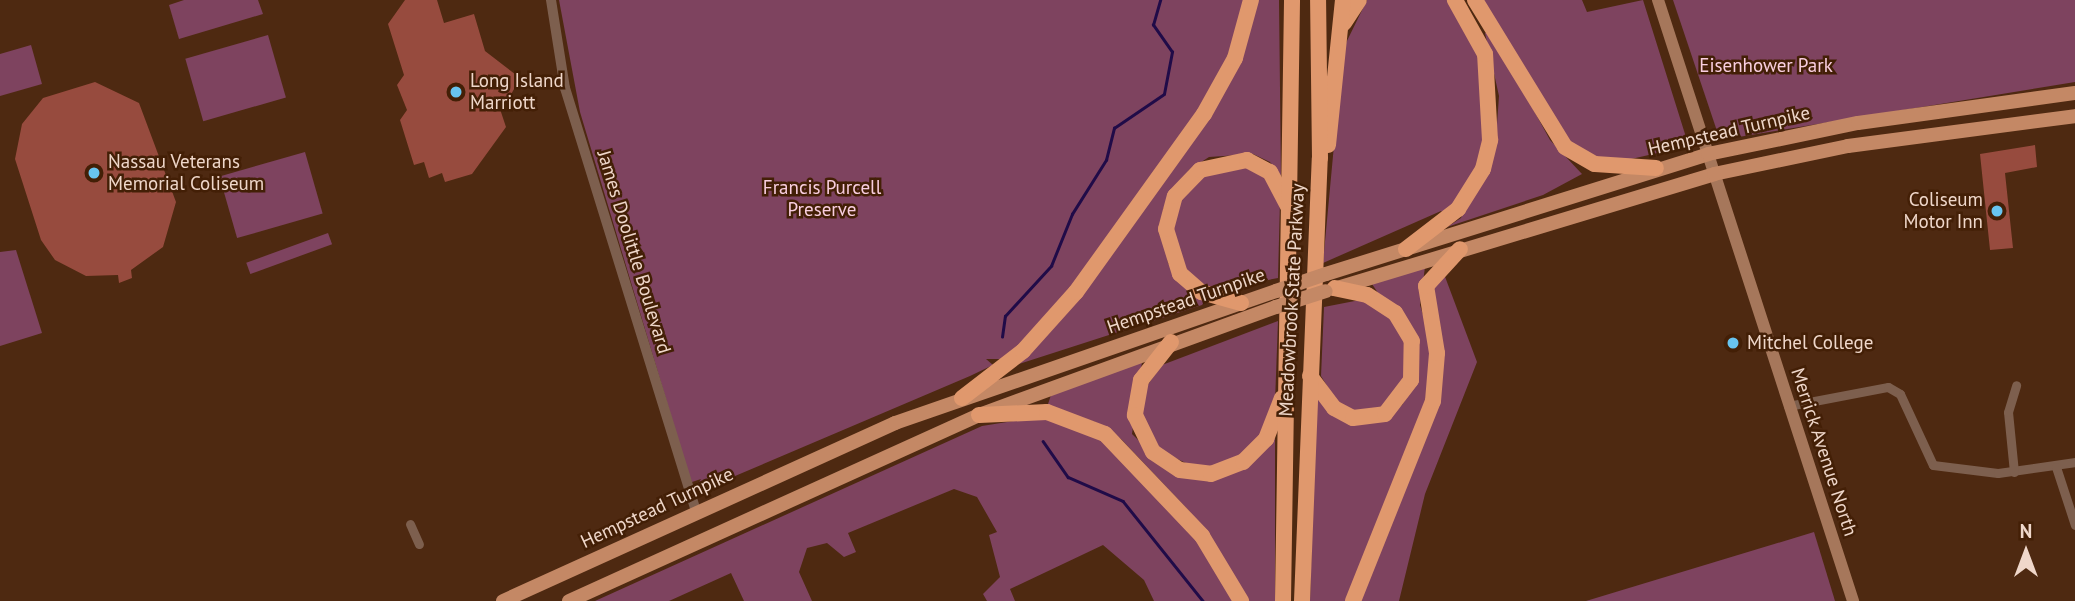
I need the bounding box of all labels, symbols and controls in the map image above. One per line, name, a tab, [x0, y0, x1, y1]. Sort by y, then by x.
park label: Eisenhower Park	[1699, 55, 1833, 77]
place label: Long Island Marriott	[470, 70, 564, 114]
marker: Long Island Marriott	[448, 84, 464, 100]
street label: Hempstead Turnpike	[1645, 101, 1813, 161]
street label: James Doolittle Boulevard	[592, 148, 676, 356]
place label: Nassau Veterans Memorial Coliseum	[108, 151, 264, 195]
marker: Nassau Veterans Memorial Coliseum	[86, 165, 102, 181]
park label: Francis Purcell Preserve	[763, 177, 881, 221]
street label: Meadowbrook State Parkway	[1275, 183, 1309, 417]
place label: Coliseum Motor Inn	[1904, 189, 1983, 233]
marker: Coliseum Motor Inn	[1989, 203, 2005, 219]
street label: Hempstead Turnpike	[1104, 263, 1268, 339]
place label: Mitchel College	[1747, 332, 1873, 354]
marker: Mitchel College	[1725, 335, 1741, 351]
street label: Merrick Avenue North	[1786, 364, 1862, 540]
street label: Hempstead Turnpike	[577, 463, 737, 553]
north arrow	[1991, 517, 2061, 587]
text: N	[2020, 519, 2032, 543]

